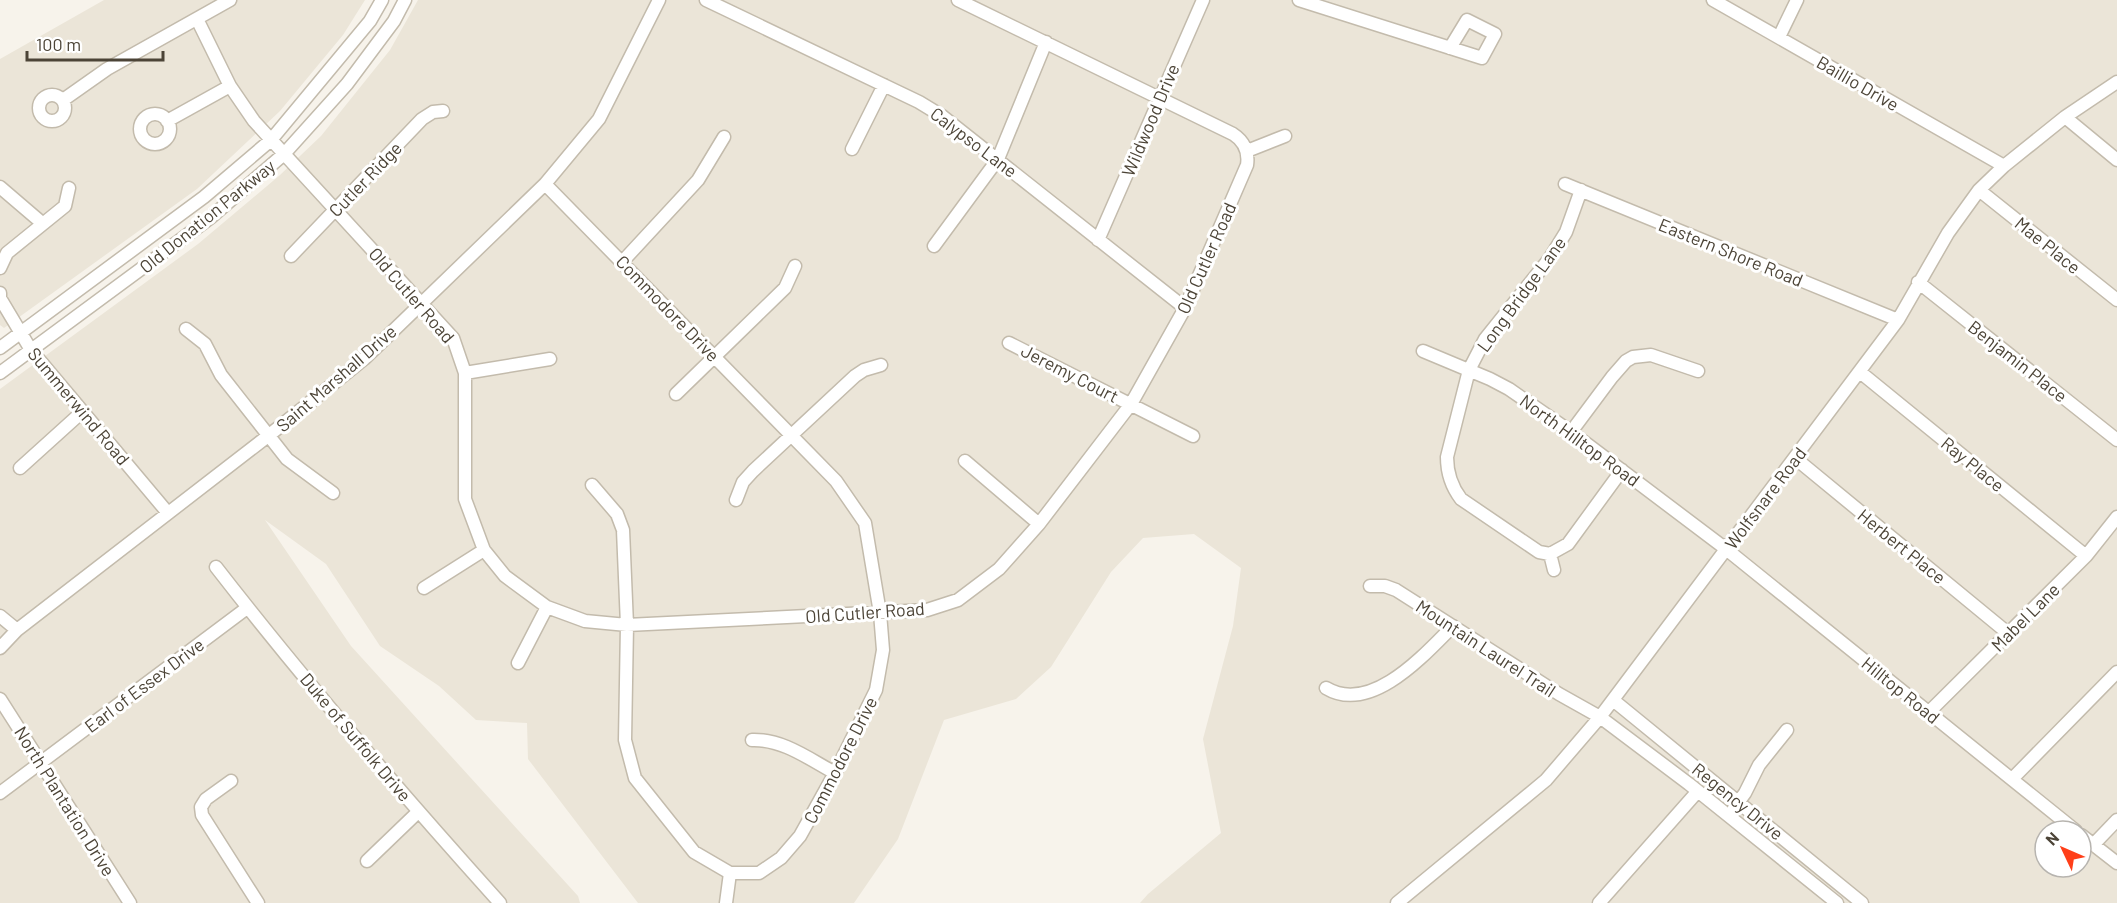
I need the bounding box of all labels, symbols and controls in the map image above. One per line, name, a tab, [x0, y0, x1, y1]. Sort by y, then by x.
scale bar	[27, 24, 164, 62]
text: 100 m	[36, 33, 81, 55]
street label: Baillio Drive	[1813, 51, 1903, 115]
street label: Wildwood Drive	[1116, 60, 1184, 180]
street label: Calypso Lane	[926, 102, 1022, 182]
street label: Cutler Ridge	[324, 137, 406, 221]
street label: Old Donation Parkway	[135, 154, 279, 278]
street label: Old Cutler Road	[1172, 199, 1240, 317]
street label: Mae Place	[2011, 212, 2085, 278]
street label: Eastern Shore Road	[1656, 213, 1806, 291]
street label: Long Bridge Lane	[1472, 232, 1570, 356]
street label: Old Cutler Road	[364, 243, 460, 347]
street label: Commodore Drive	[612, 250, 724, 366]
street label: Benjamin Place	[1964, 315, 2072, 407]
street label: Saint Marshall Drive	[271, 320, 401, 436]
street label: Jeremy Court	[1018, 339, 1122, 407]
street label: Summerwind Road	[23, 343, 135, 469]
street label: North Hilltop Road	[1516, 389, 1644, 491]
street label: Ray Place	[1937, 432, 2009, 496]
street label: Wolfsnare Road	[1720, 443, 1810, 553]
street label: Herbert Place	[1853, 504, 1951, 588]
street label: Mabel Lane	[1986, 578, 2064, 656]
street label: Mountain Laurel Trail	[1412, 595, 1560, 701]
street label: Old Cutler Road	[805, 597, 925, 627]
street label: Earl of Essex Drive	[80, 633, 208, 737]
street label: Hilltop Road	[1858, 652, 1944, 728]
street label: Duke of Suffolk Drive	[296, 668, 416, 806]
street label: Commodore Drive	[799, 693, 881, 827]
street label: North Plantation Drive	[10, 722, 120, 880]
street label: Regency Drive	[1688, 758, 1788, 844]
north arrow	[2033, 819, 2093, 879]
text: N	[2041, 828, 2062, 849]

